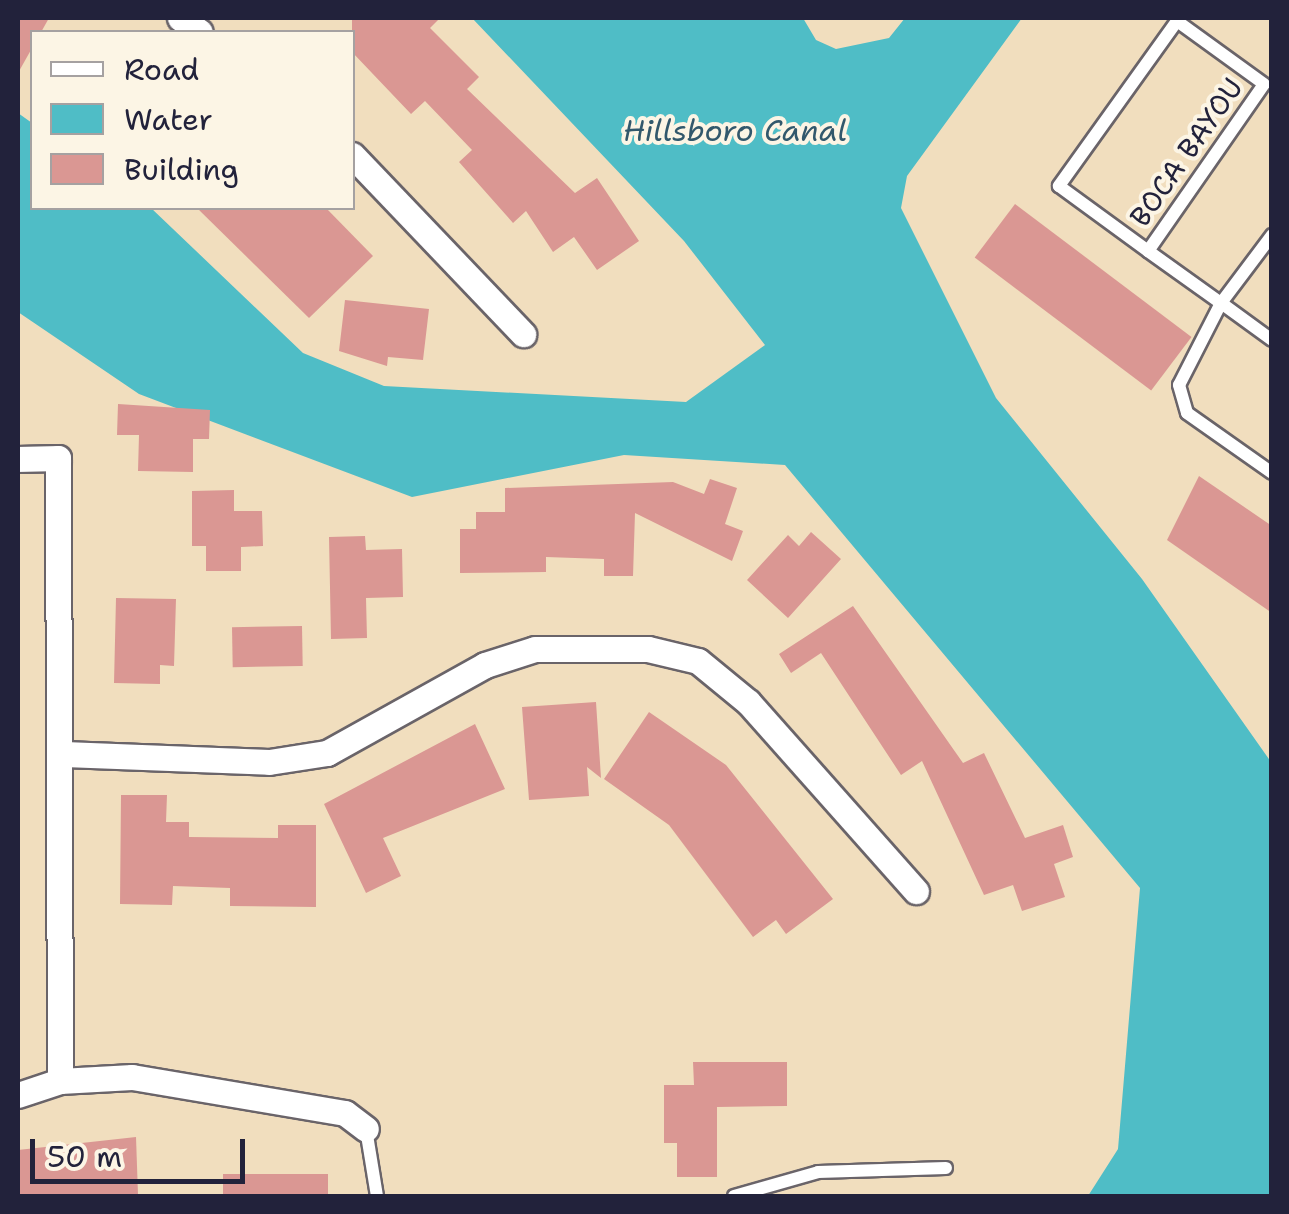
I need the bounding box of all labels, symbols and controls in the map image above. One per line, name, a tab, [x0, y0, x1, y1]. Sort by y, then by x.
legend	[30, 30, 355, 210]
text: Road	[124, 49, 199, 90]
street label: BOCA BAYOU	[1123, 71, 1249, 233]
text: Water	[124, 99, 213, 140]
water label: Hillsboro Canal	[623, 113, 847, 149]
text: Building	[124, 149, 239, 190]
scale bar	[35, 1119, 250, 1181]
text: 50 m	[47, 1136, 122, 1177]

